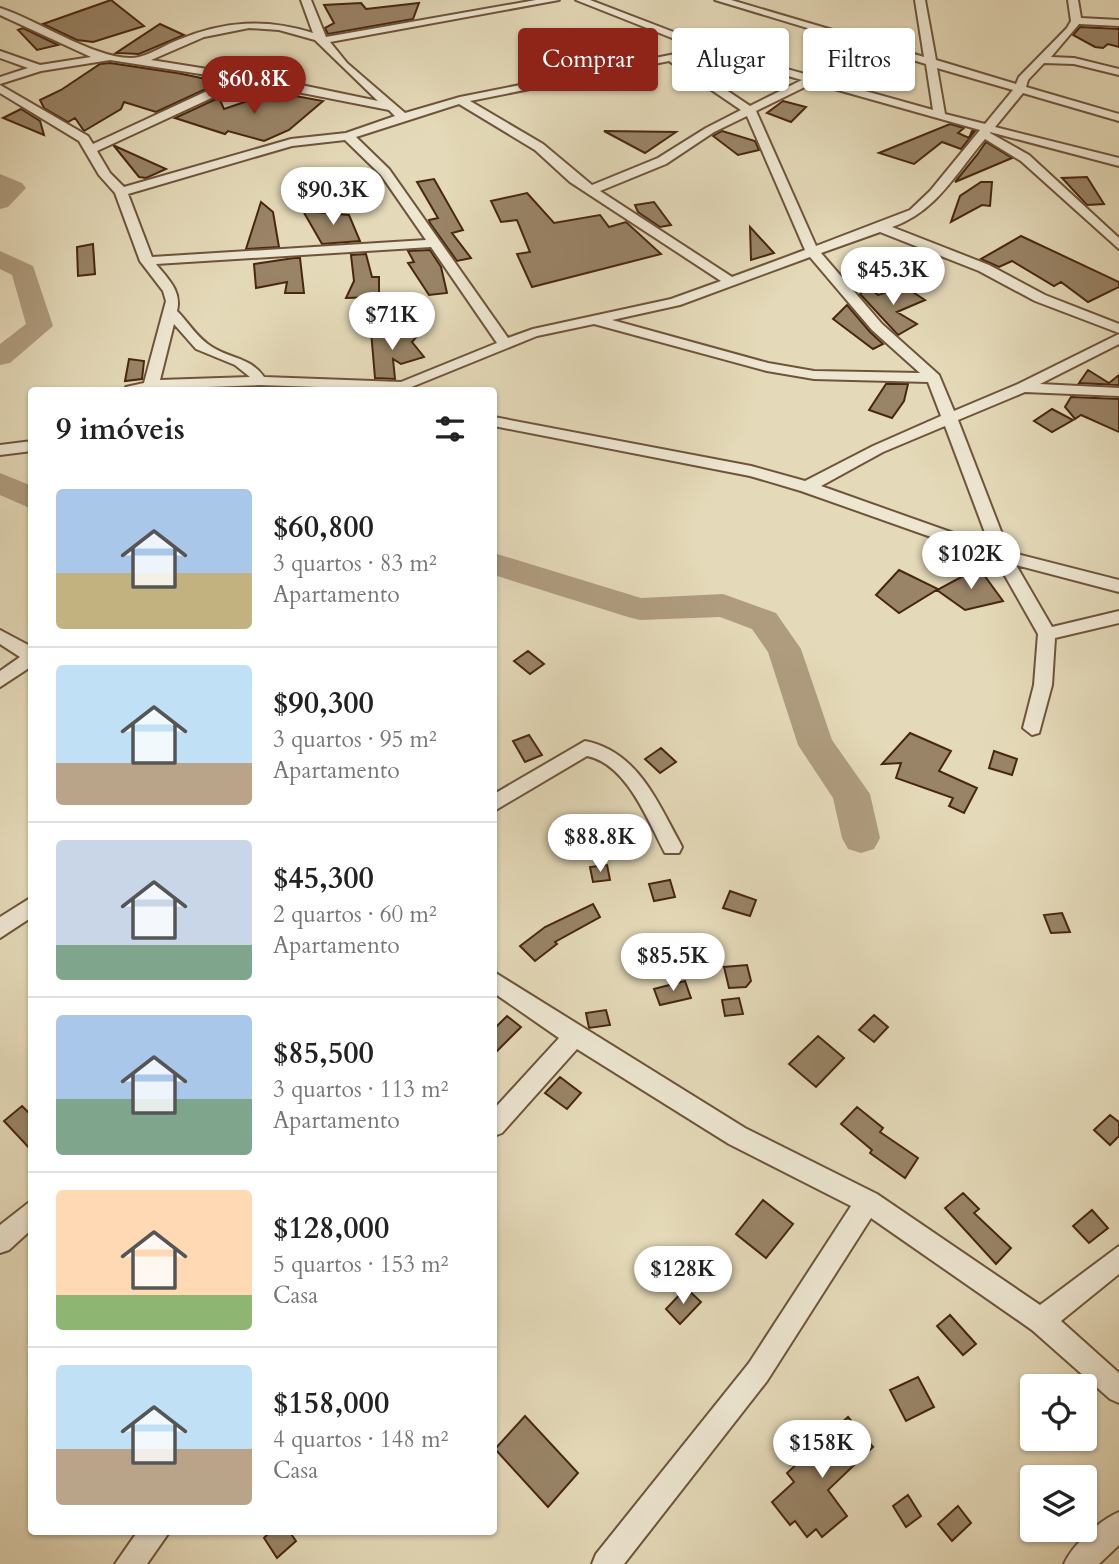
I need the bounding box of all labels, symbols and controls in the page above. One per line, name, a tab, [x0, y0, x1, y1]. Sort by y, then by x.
chip: Comprar	[518, 28, 658, 91]
chip: Alugar	[672, 28, 789, 91]
chip: Filtros	[803, 28, 915, 91]
pin: $60.8K	[197, 57, 311, 116]
text: $60.8K	[218, 63, 290, 94]
pin: $90.3K	[276, 168, 390, 227]
text: $90.3K	[297, 174, 369, 205]
pin: $45.3K	[836, 247, 950, 307]
text: $45.3K	[857, 254, 929, 285]
pin: $71K	[351, 292, 433, 352]
text: $71K	[365, 299, 419, 330]
text: 9 imóveis	[56, 409, 185, 450]
icon: filters	[431, 410, 469, 448]
text: $60,800	[273, 507, 374, 548]
icon: home	[112, 517, 196, 601]
pin: $102K	[922, 532, 1020, 591]
text: $102K	[938, 538, 1004, 569]
text: 3 quartos · 83 m²	[273, 548, 437, 579]
text: Apartamento	[273, 579, 400, 610]
text: $90,300	[273, 683, 374, 724]
icon: home	[112, 693, 196, 777]
text: 3 quartos · 95 m²	[273, 724, 437, 755]
text: Apartamento	[273, 755, 400, 786]
pin: $88.8K	[543, 814, 657, 874]
text: $88.8K	[564, 821, 636, 852]
text: $45,300	[273, 858, 374, 899]
icon: home	[112, 868, 196, 952]
text: 2 quartos · 60 m²	[273, 899, 437, 930]
text: Apartamento	[273, 930, 400, 961]
pin: $85.5K	[616, 934, 730, 993]
text: $85.5K	[637, 940, 709, 971]
text: $85,500	[273, 1033, 374, 1074]
icon: home	[112, 1043, 196, 1127]
text: 3 quartos · 113 m²	[273, 1074, 448, 1105]
text: Apartamento	[273, 1105, 400, 1136]
text: $128,000	[273, 1208, 389, 1249]
icon: home	[112, 1218, 196, 1302]
pin: $128K	[634, 1246, 732, 1306]
text: 5 quartos · 153 m²	[273, 1249, 448, 1280]
text: $128K	[650, 1253, 716, 1284]
text: Casa	[273, 1280, 318, 1311]
map controls	[1020, 1374, 1097, 1542]
button: locate	[1020, 1374, 1097, 1451]
text: $158,000	[273, 1383, 389, 1424]
icon: home	[112, 1393, 196, 1477]
pin: $158K	[773, 1420, 871, 1480]
text: 4 quartos · 148 m²	[273, 1424, 448, 1455]
text: $158K	[789, 1427, 855, 1458]
text: Casa	[273, 1455, 318, 1486]
button: layers	[1020, 1465, 1097, 1542]

